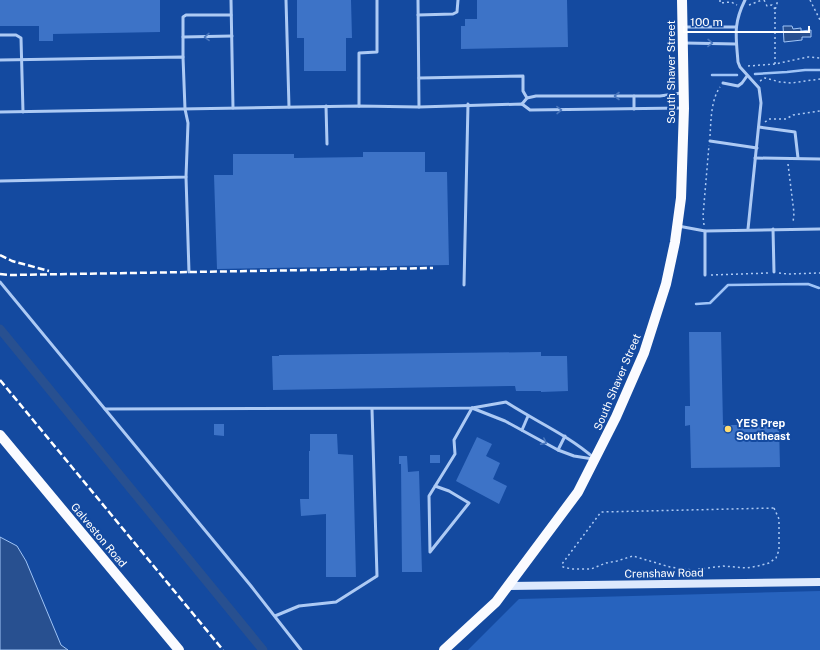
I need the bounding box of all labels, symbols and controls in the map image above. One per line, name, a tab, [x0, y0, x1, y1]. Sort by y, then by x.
scale bar	[684, 8, 809, 34]
text: 100 m	[690, 15, 723, 29]
street label: South Shaver Street	[665, 20, 677, 124]
one-way arrow	[204, 33, 210, 41]
one-way arrow	[707, 39, 713, 47]
one-way arrow	[614, 92, 620, 100]
one-way arrow	[556, 106, 562, 114]
street label: South Shaver Street	[591, 332, 643, 432]
place label: YES Prep Southeast	[736, 417, 791, 442]
marker: YES Prep Southeast	[723, 424, 733, 434]
one-way arrow	[540, 437, 547, 445]
street label: Galveston Road	[69, 501, 129, 569]
street label: Crenshaw Road	[624, 566, 704, 580]

